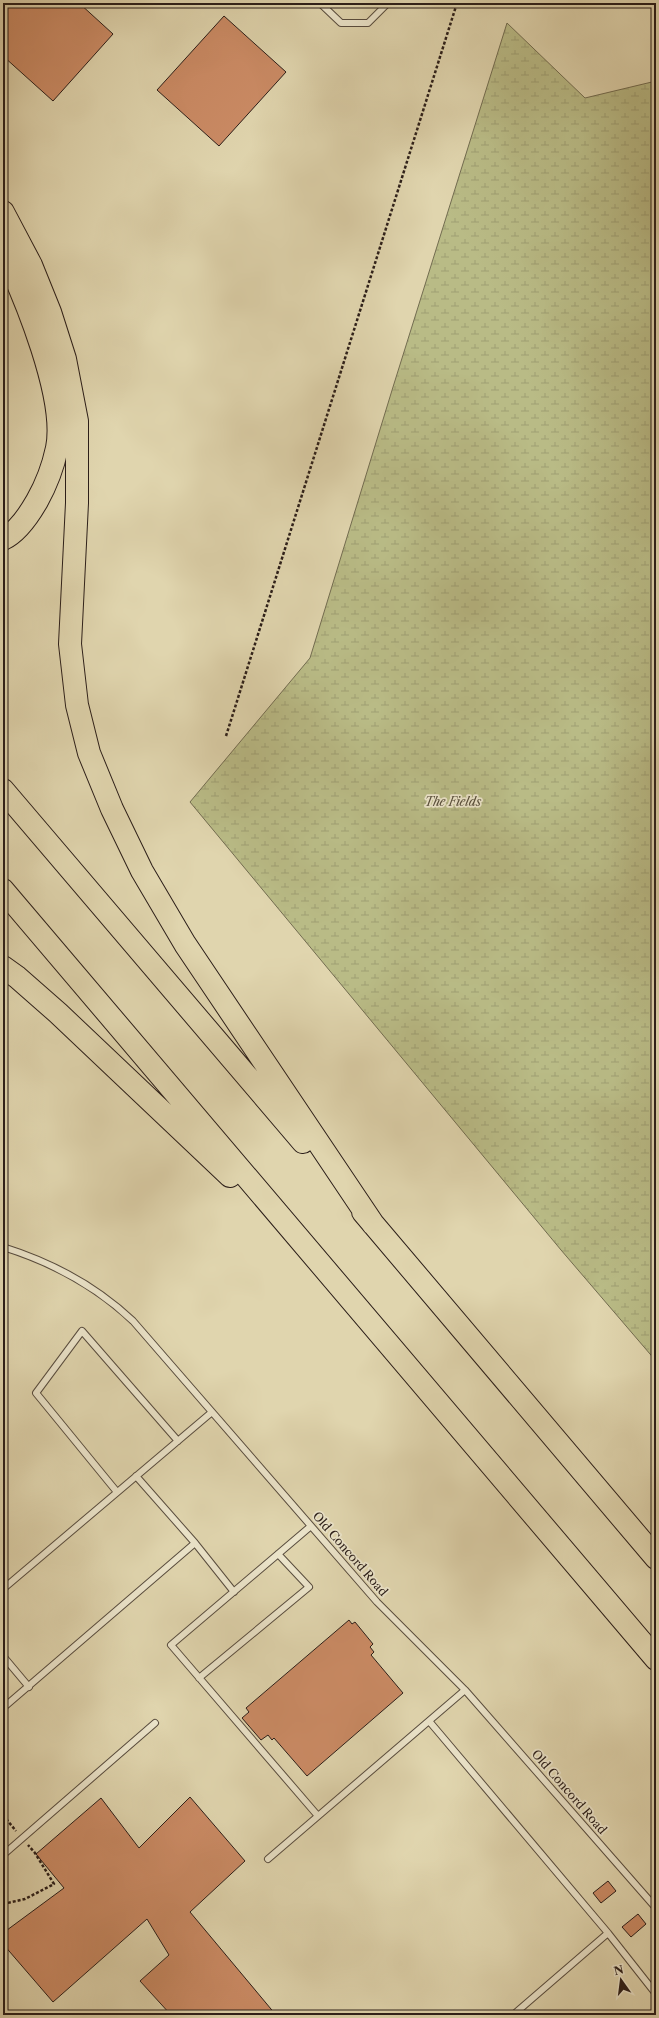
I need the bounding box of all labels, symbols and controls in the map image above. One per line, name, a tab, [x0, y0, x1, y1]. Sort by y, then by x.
park label: The Fields	[425, 794, 482, 809]
street label: Old Concord Road	[310, 1508, 392, 1599]
street label: Old Concord Road	[529, 1746, 611, 1837]
north arrow	[601, 1960, 641, 2000]
text: N	[612, 1962, 625, 1978]

